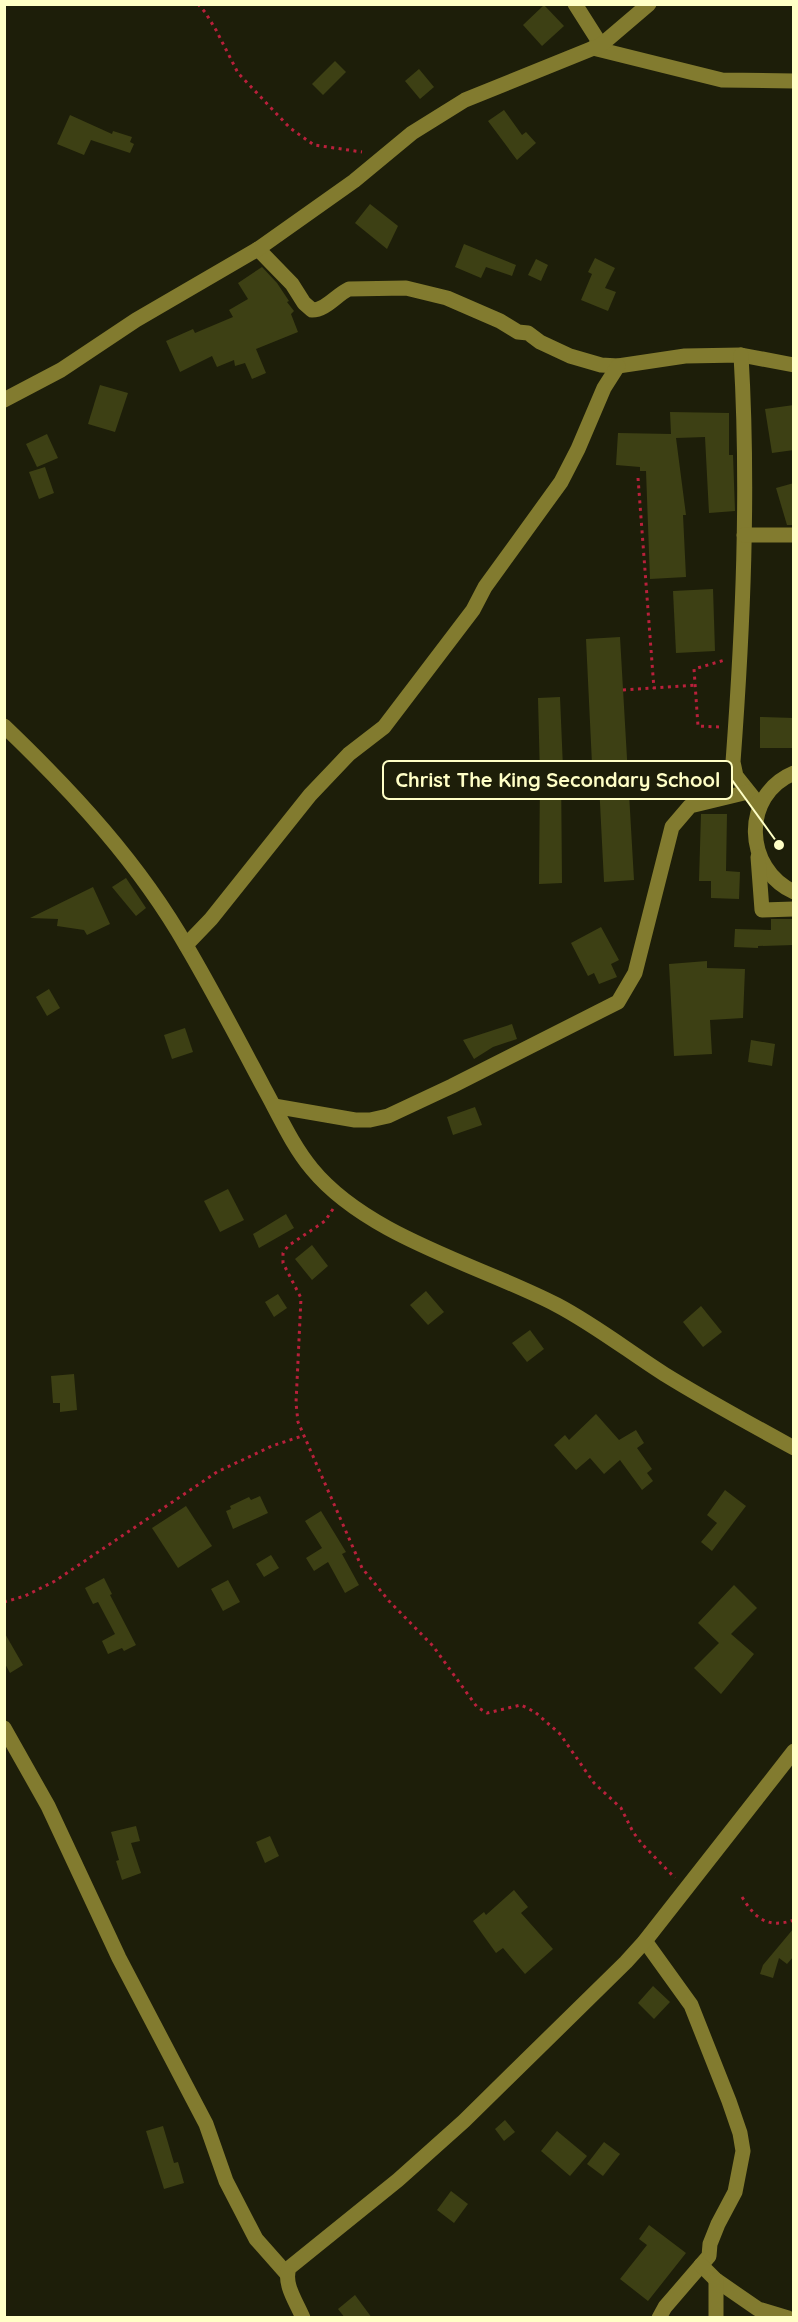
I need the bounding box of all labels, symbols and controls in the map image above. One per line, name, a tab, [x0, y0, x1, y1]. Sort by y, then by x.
callout: Christ The King Secondary School	[383, 761, 732, 799]
text: Christ The King Secondary School	[396, 767, 720, 792]

